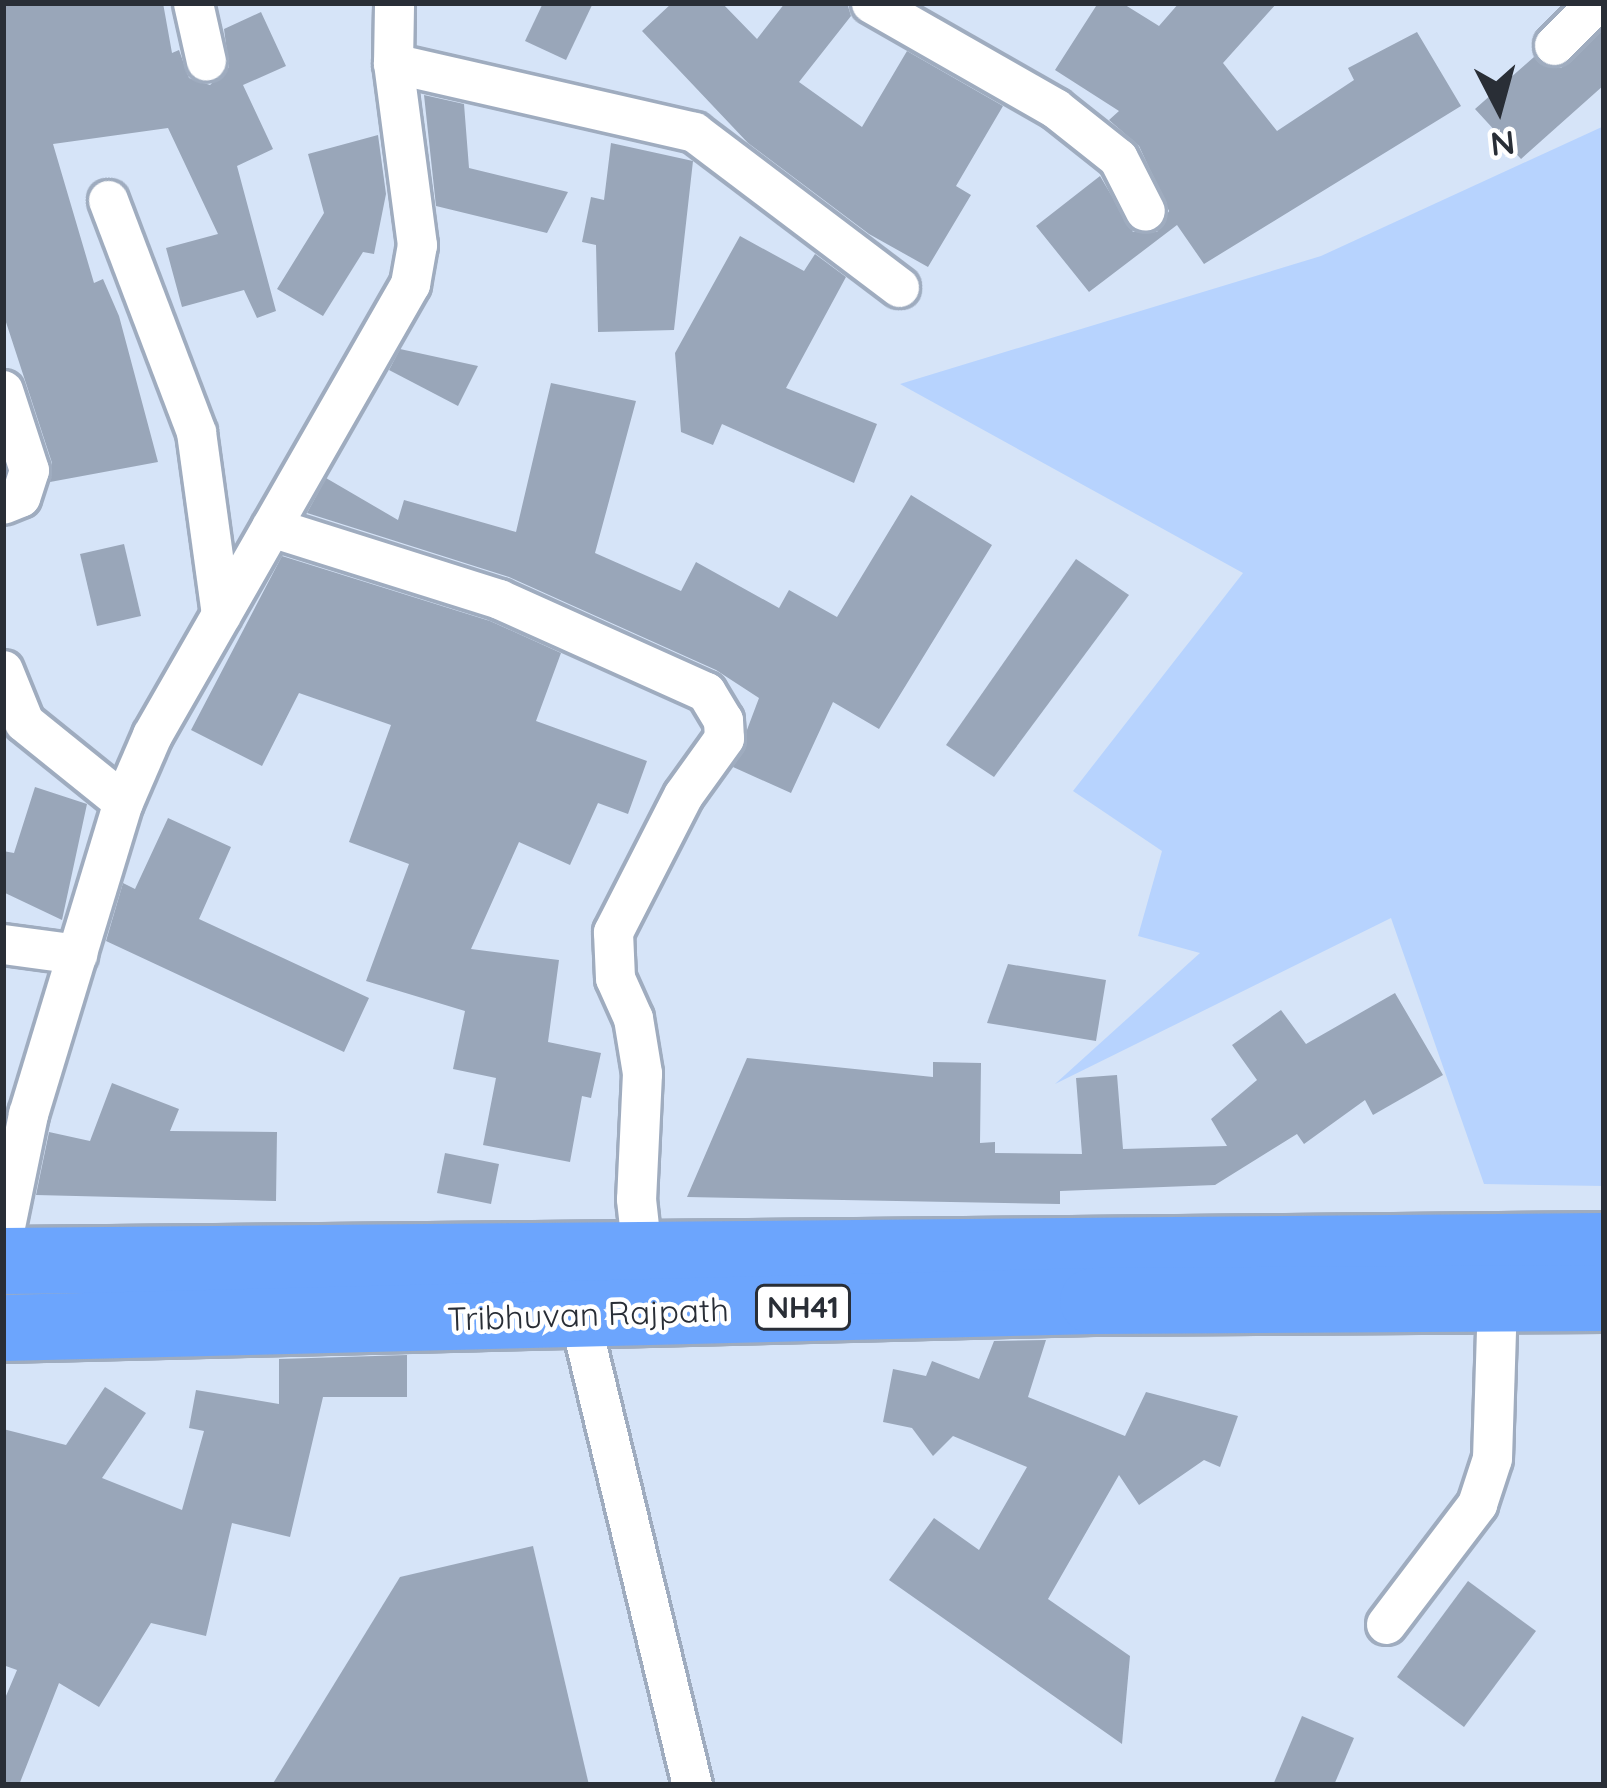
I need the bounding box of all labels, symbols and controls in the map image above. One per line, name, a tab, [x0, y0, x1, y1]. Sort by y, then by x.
north arrow	[1439, 48, 1559, 168]
text: N	[1489, 123, 1517, 166]
road number: NH41	[752, 1283, 854, 1331]
street label: Tribhuvan Rajpath	[447, 1289, 729, 1339]

